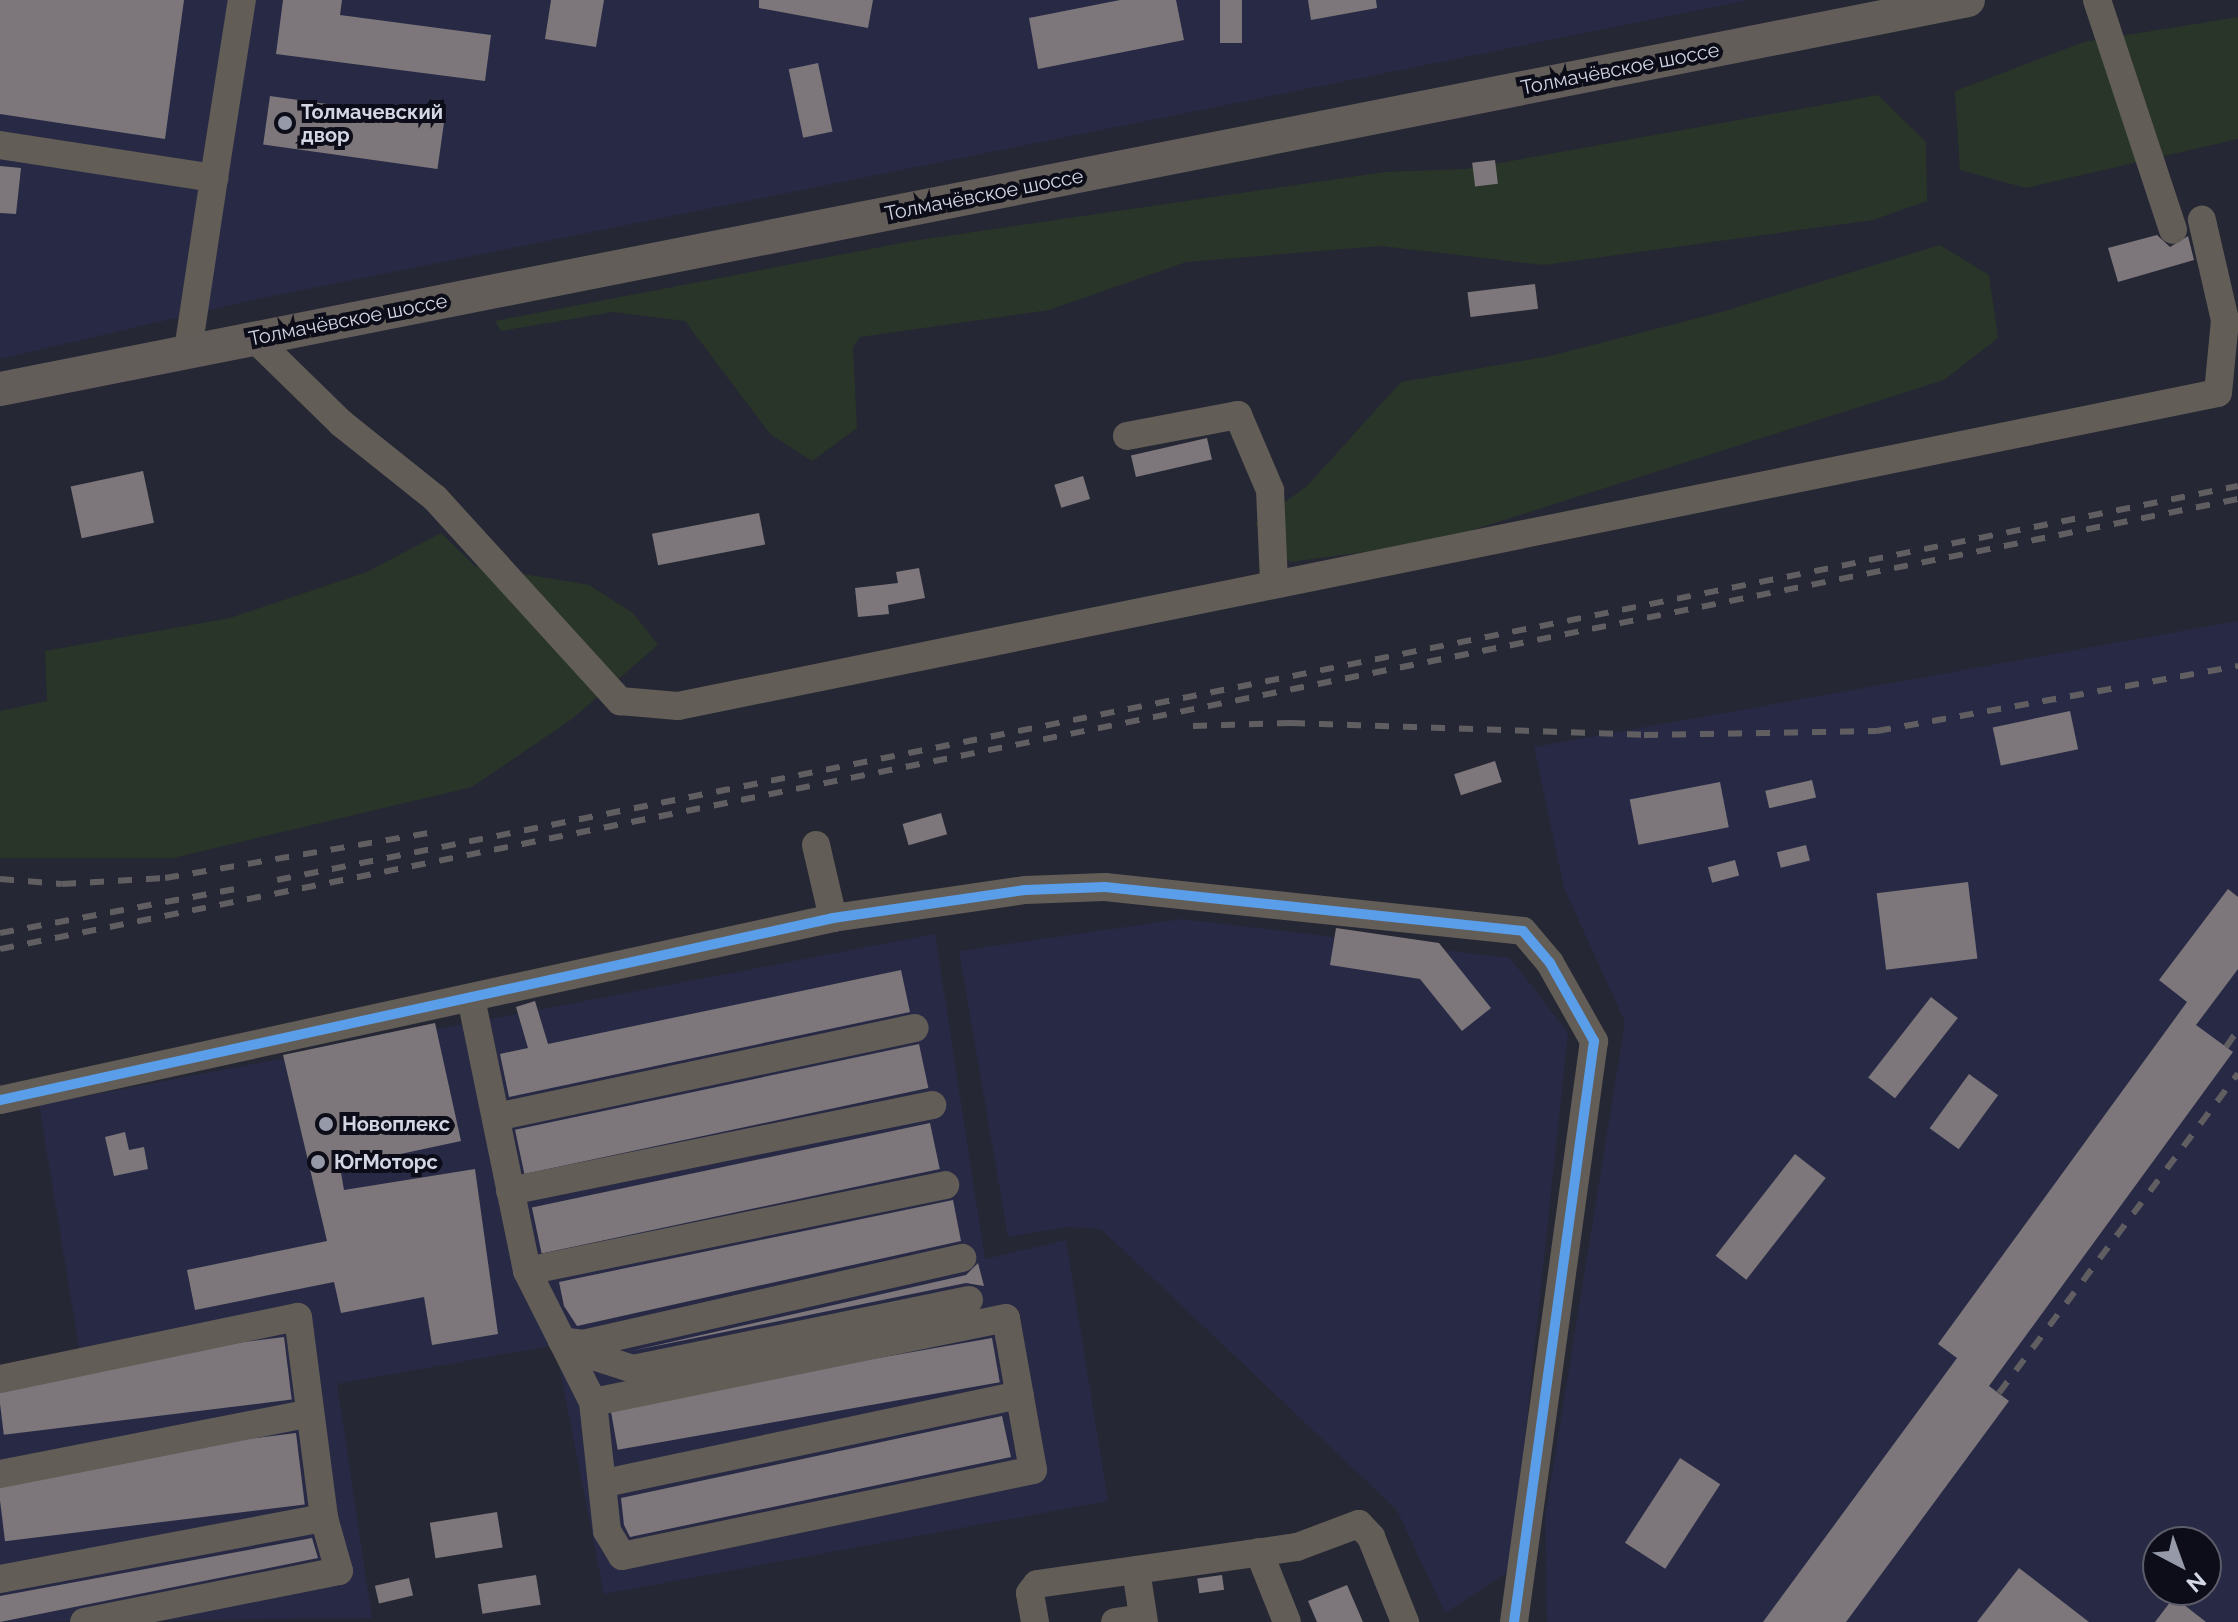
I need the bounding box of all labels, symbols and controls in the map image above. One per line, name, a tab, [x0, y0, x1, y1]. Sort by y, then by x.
street label: Толмачёвское шоссе	[1519, 38, 1721, 100]
place label: Толмачевский двор	[301, 100, 443, 147]
marker: Толмачевский двор	[276, 114, 294, 132]
street label: Толмачёвское шоссе	[883, 164, 1085, 226]
street label: Толмачёвское шоссе	[247, 289, 449, 351]
place label: Новоплекс	[342, 1112, 450, 1136]
marker: Новоплекс	[317, 1115, 335, 1133]
place label: ЮгМоторс	[334, 1150, 438, 1174]
marker: ЮгМоторс	[309, 1153, 327, 1171]
north arrow	[2142, 1526, 2222, 1606]
text: N	[2182, 1567, 2211, 1598]

